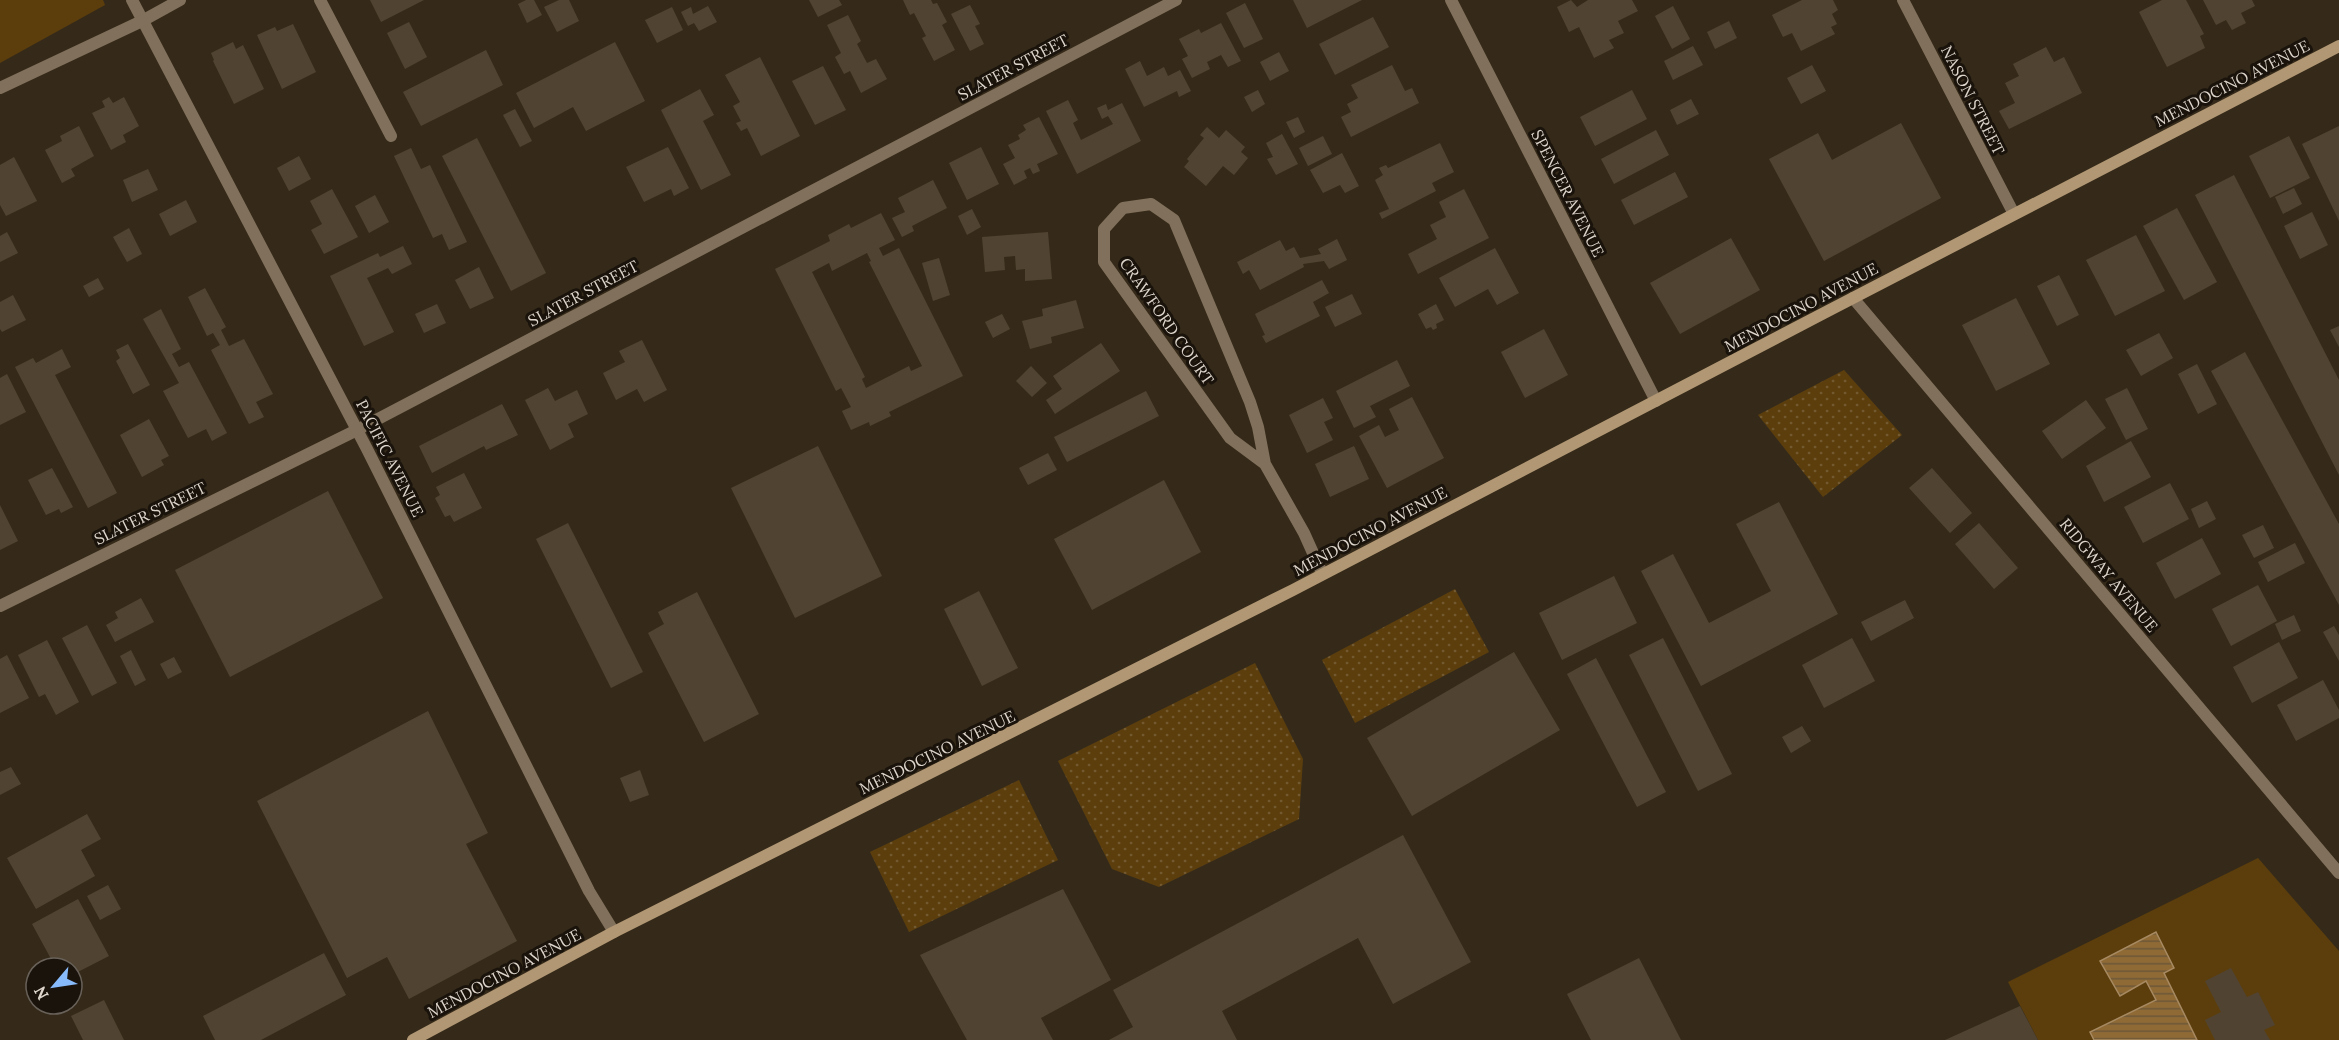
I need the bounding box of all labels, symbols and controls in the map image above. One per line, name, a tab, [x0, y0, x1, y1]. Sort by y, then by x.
street label: SLATER STREET	[954, 29, 1072, 105]
street label: MENDOCINO AVENUE	[2151, 35, 2313, 131]
street label: NASON STREET	[1937, 42, 2009, 158]
street label: SPENCER AVENUE	[1527, 126, 1609, 260]
street label: CRAWFORD COURT	[1116, 254, 1218, 388]
street label: SLATER STREET	[524, 255, 642, 331]
street label: MENDOCINO AVENUE	[1721, 258, 1881, 356]
street label: PACIFIC AVENUE	[352, 396, 428, 520]
street label: SLATER STREET	[91, 477, 209, 549]
street label: MENDOCINO AVENUE	[1290, 482, 1450, 580]
street label: RIDGWAY AVENUE	[2056, 514, 2162, 636]
street label: MENDOCINO AVENUE	[856, 706, 1018, 798]
street label: MENDOCINO AVENUE	[424, 924, 584, 1022]
north arrow	[24, 956, 84, 1016]
text: N	[29, 983, 53, 1004]

